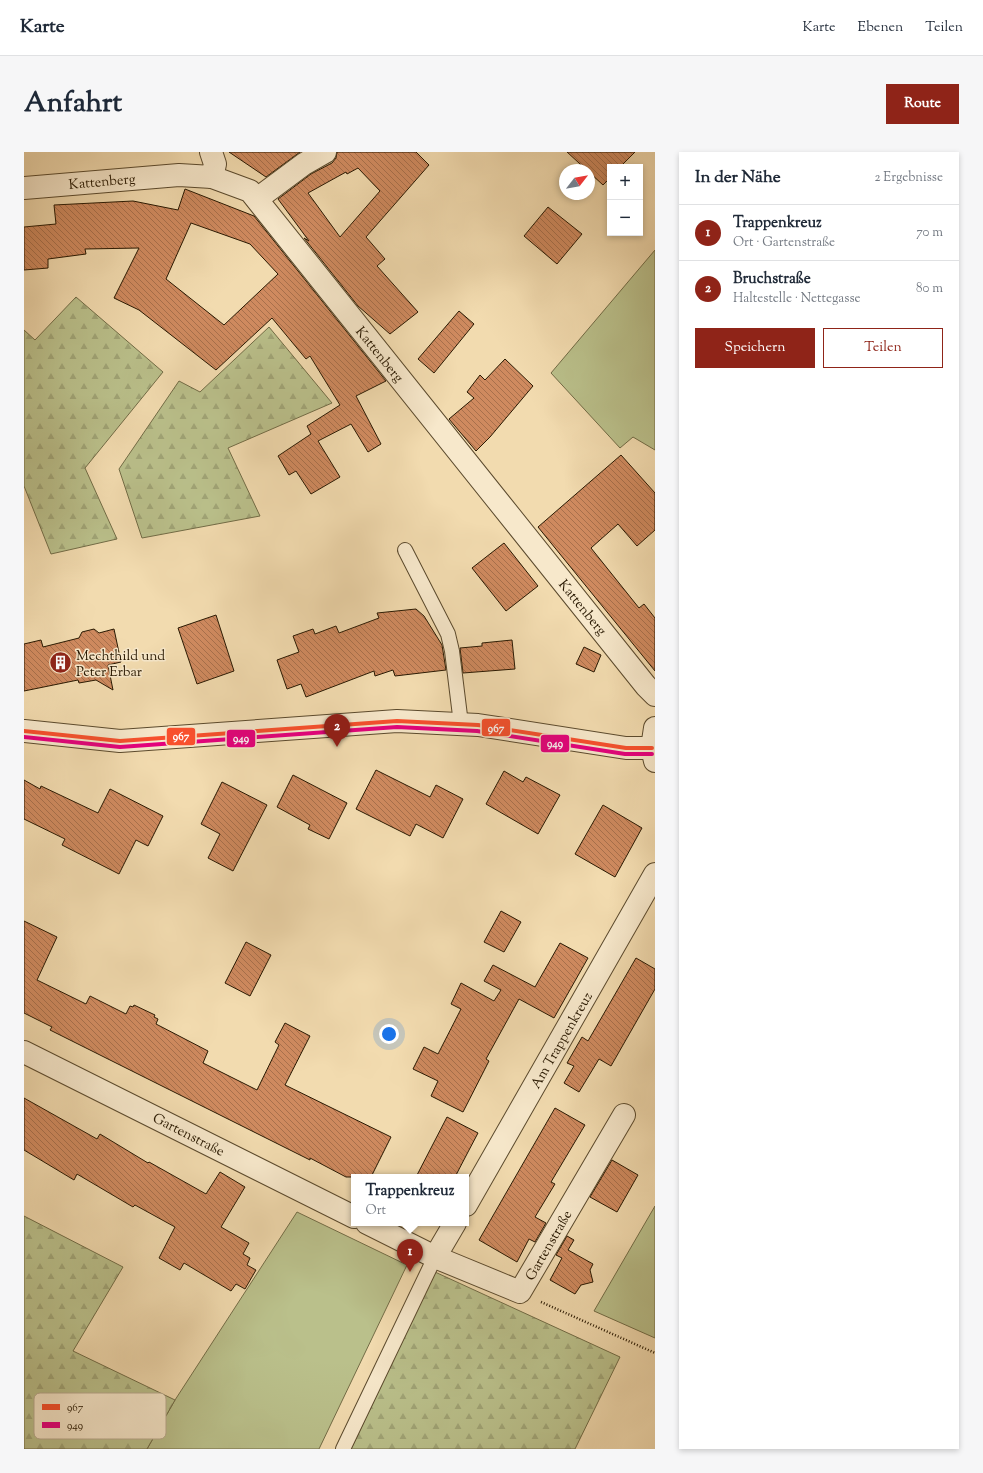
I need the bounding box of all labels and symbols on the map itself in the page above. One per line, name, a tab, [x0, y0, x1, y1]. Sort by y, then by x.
north arrow	[559, 164, 595, 200]
street label: Kattenberg	[68, 170, 137, 196]
street label: Kattenberg	[350, 323, 407, 388]
street label: Kattenberg	[553, 576, 610, 641]
place label: Mechthild und Peter Erbar	[76, 647, 165, 683]
building icon: Mechthild und Peter Erbar	[47, 650, 73, 676]
pin: 2	[324, 714, 350, 747]
line badge: 967	[481, 718, 511, 737]
text: 967	[488, 721, 505, 737]
line badge: 967	[166, 727, 196, 746]
text: 967	[173, 729, 190, 745]
line badge: 949	[226, 729, 256, 748]
text: 949	[233, 731, 250, 747]
line badge: 949	[540, 734, 570, 753]
text: 949	[547, 736, 564, 752]
street label: Am Trappenkreuz	[527, 989, 599, 1093]
your location	[379, 1024, 399, 1044]
street label: Gartenstraße	[149, 1109, 228, 1163]
street label: Gartenstraße	[521, 1207, 578, 1285]
pin: 1	[397, 1239, 423, 1272]
legend	[34, 1393, 166, 1439]
text: 967	[67, 1400, 84, 1416]
text: 949	[67, 1418, 83, 1434]

